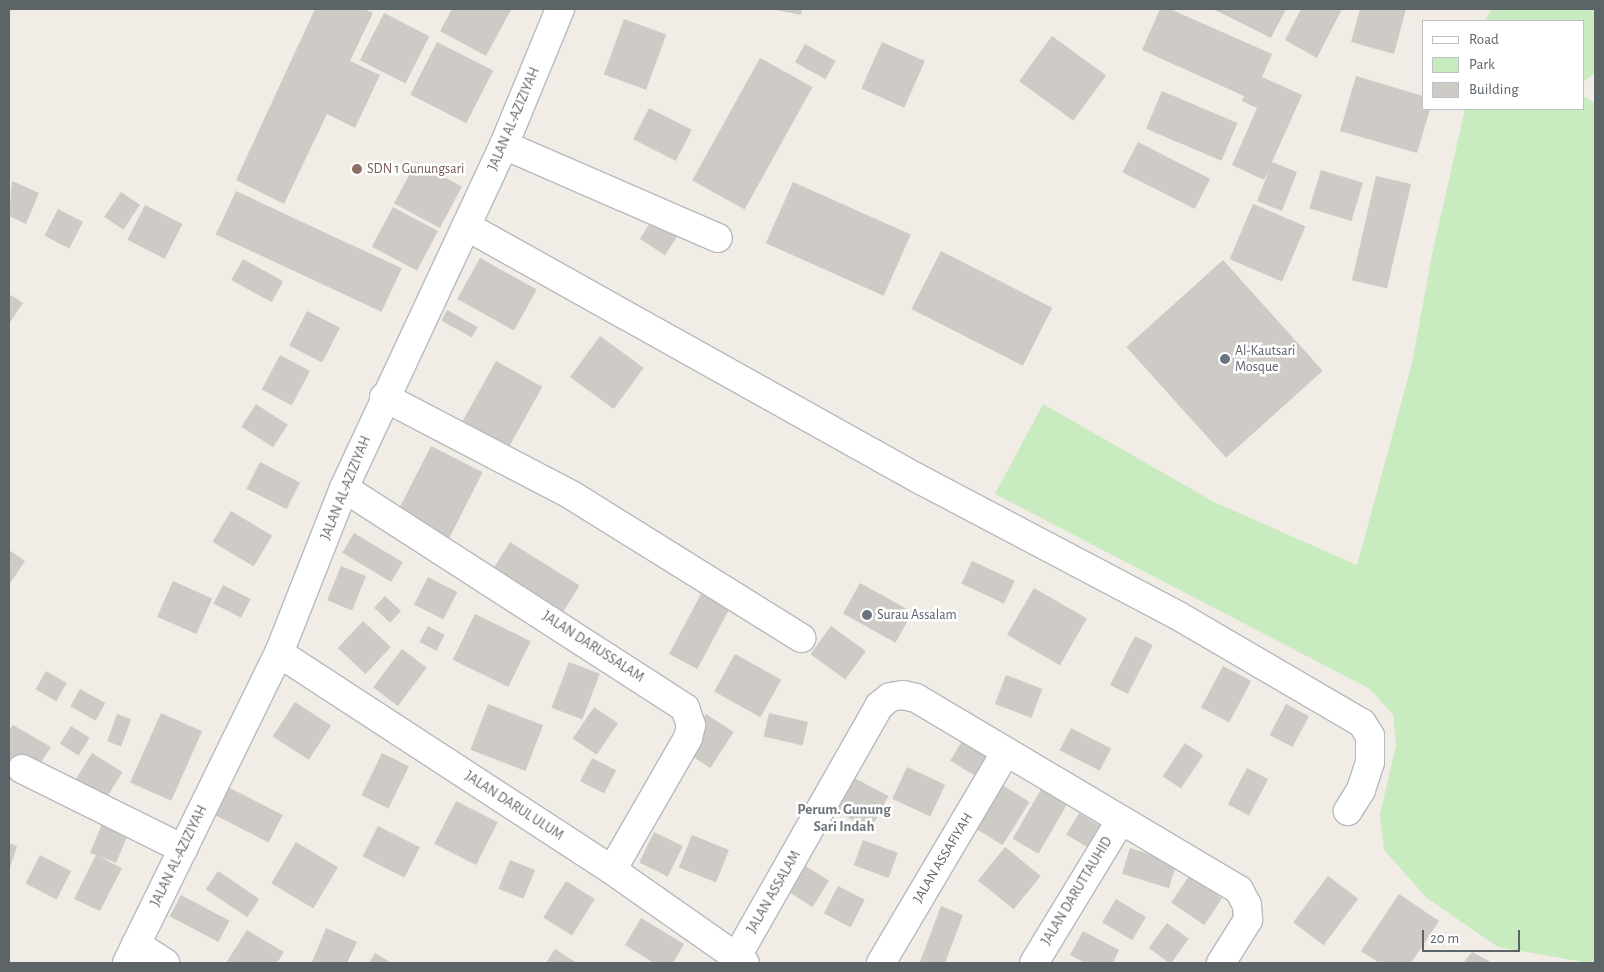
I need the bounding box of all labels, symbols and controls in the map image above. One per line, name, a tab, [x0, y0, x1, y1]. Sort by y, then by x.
legend	[1422, 20, 1584, 110]
text: Road	[1469, 32, 1499, 47]
text: Park	[1469, 57, 1495, 72]
street label: JALAN AL-AZIZIYAH	[485, 65, 543, 173]
text: Building	[1469, 82, 1519, 97]
place label: SDN 1 Gunungsari	[367, 161, 464, 177]
marker: SDN 1 Gunungsari	[351, 163, 363, 175]
place label: Al-Kautsari Mosque	[1235, 343, 1295, 376]
marker: Al-Kautsari Mosque	[1219, 353, 1231, 365]
street label: JALAN AL-AZIZIYAH	[318, 434, 374, 542]
place label: Surau Assalam	[877, 607, 957, 623]
street label: JALAN DARUSSALAM	[539, 608, 647, 686]
marker: Surau Assalam	[861, 609, 873, 621]
street label: JALAN DARUL ULUM	[462, 768, 566, 844]
district label: Perum. Gunung Sari Indah	[797, 800, 891, 835]
street label: JALAN AL-AZIZIYAH	[147, 803, 211, 909]
street label: JALAN ASSAFIYAH	[910, 810, 976, 906]
street label: JALAN DARUTTAUHID	[1038, 834, 1116, 948]
street label: JALAN ASSALAM	[744, 848, 804, 936]
scale bar	[1424, 920, 1522, 952]
text: 20 m	[1430, 931, 1459, 946]

